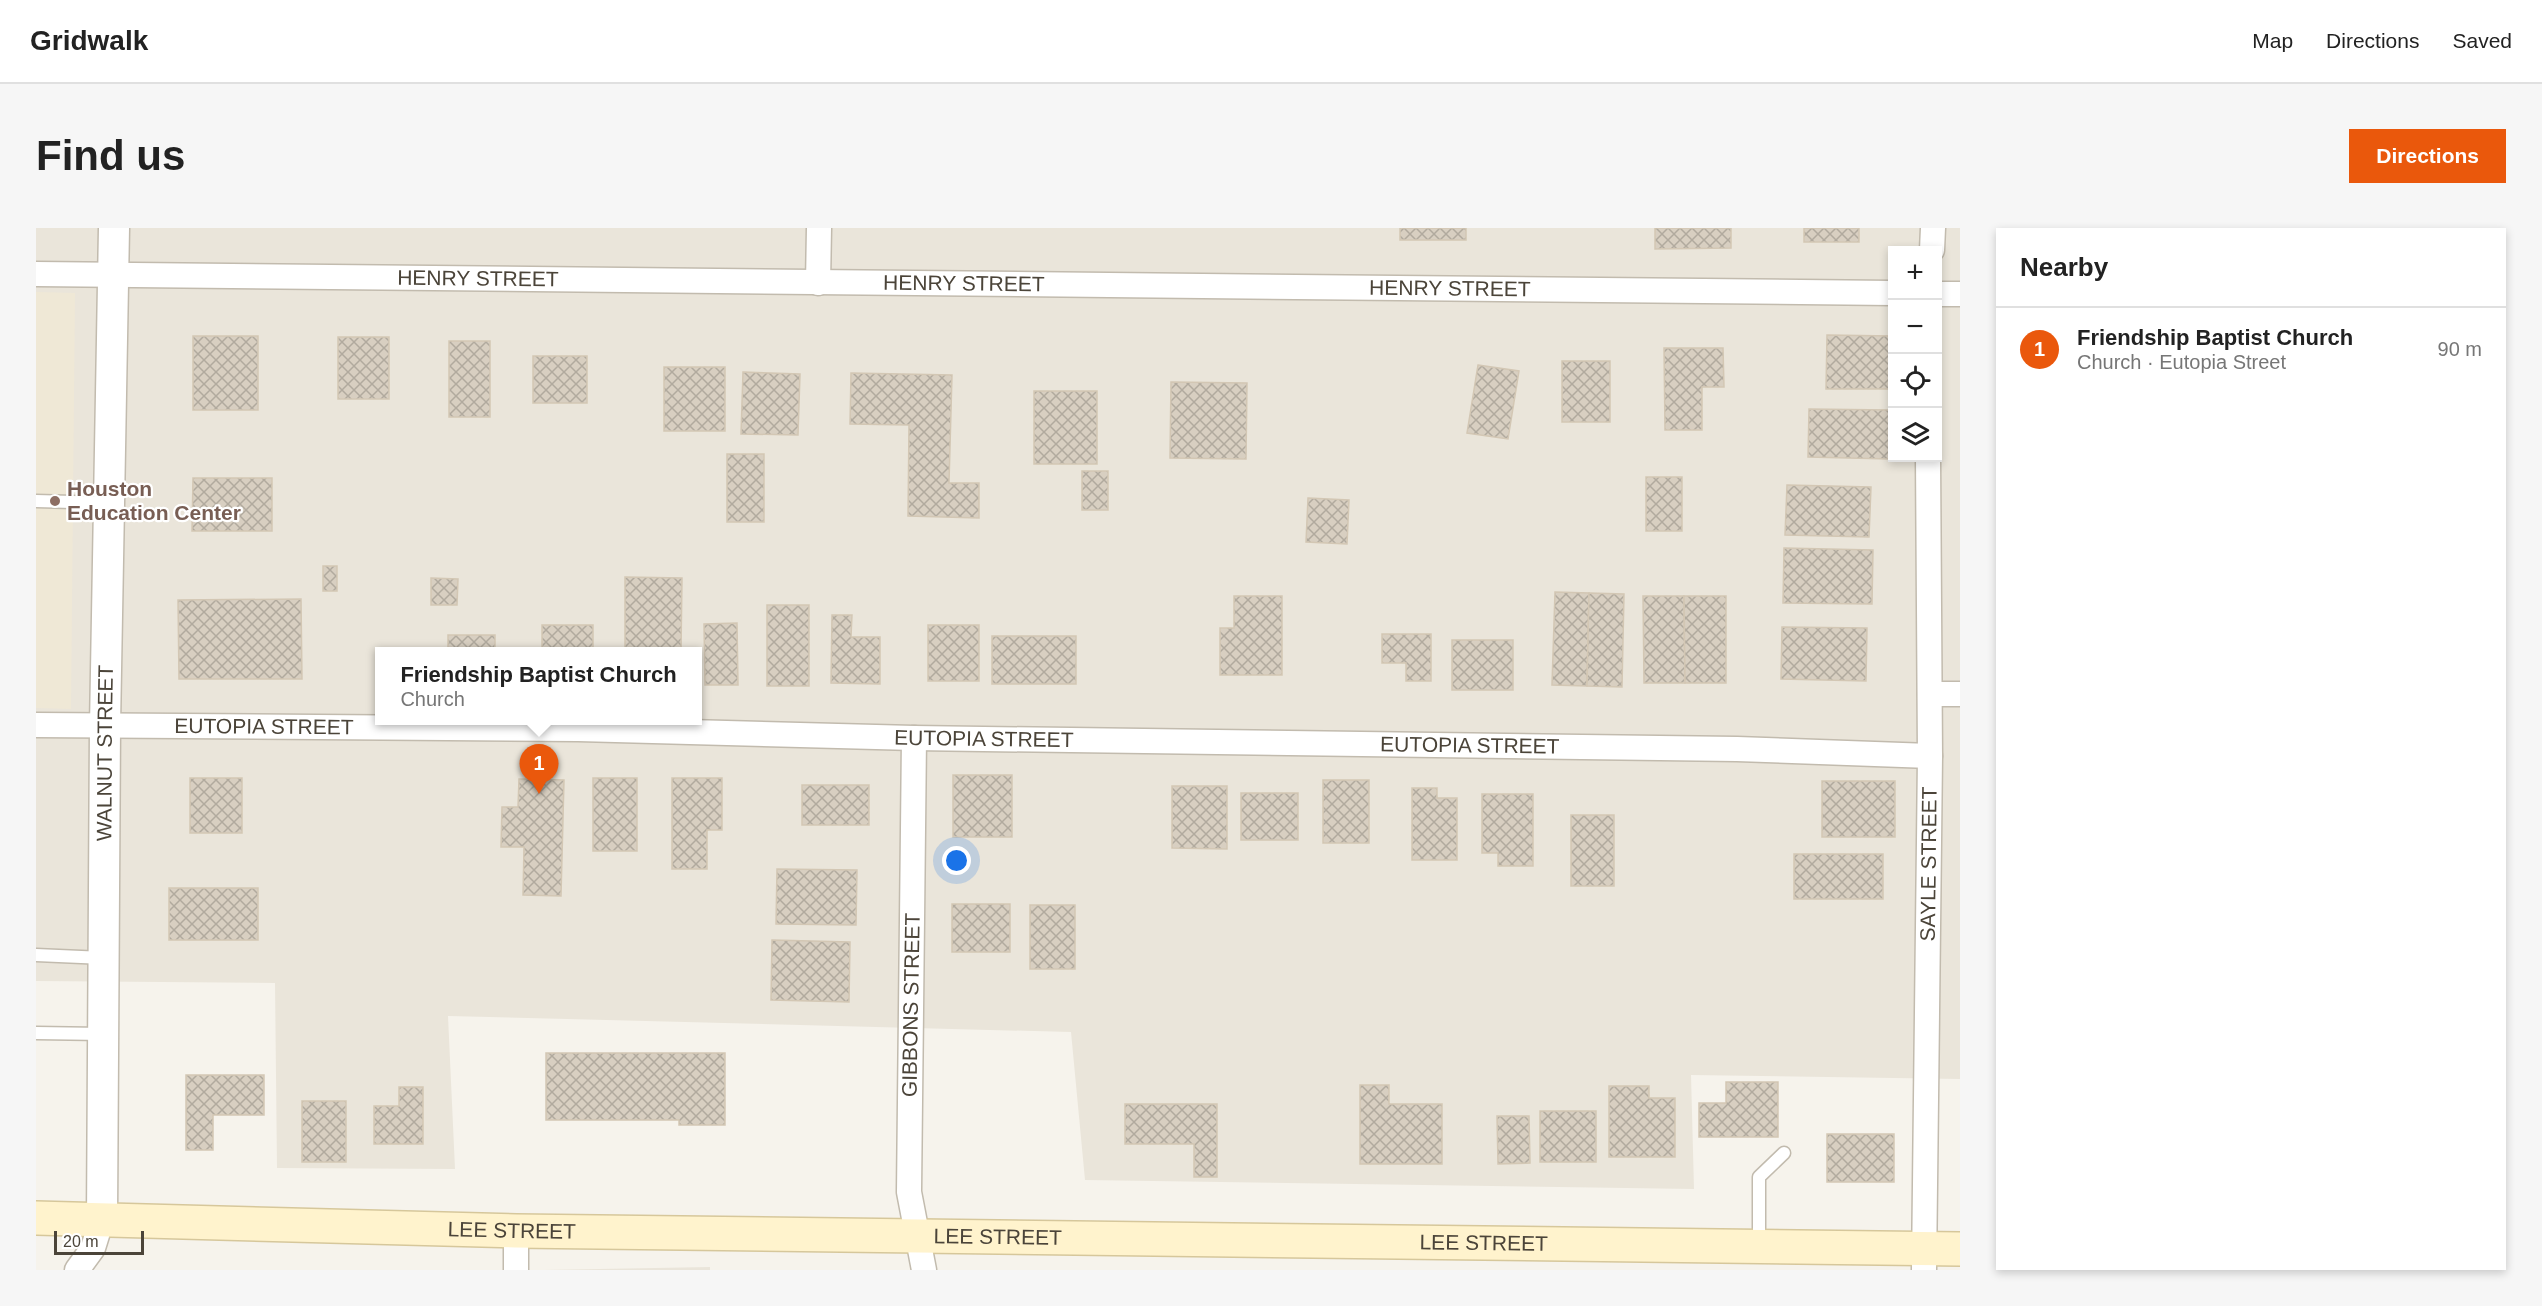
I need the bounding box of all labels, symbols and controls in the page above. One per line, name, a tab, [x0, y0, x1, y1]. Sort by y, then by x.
text: Gridwalk	[30, 25, 148, 56]
text: Map	[2252, 29, 2293, 52]
text: Directions	[2326, 29, 2419, 52]
text: Saved	[2452, 29, 2512, 52]
button: Directions	[2349, 129, 2506, 183]
text: Find us	[36, 132, 185, 179]
map controls	[1888, 246, 1942, 462]
button: +	[1888, 246, 1942, 300]
text: Nearby	[2020, 252, 2108, 282]
street label: HENRY STREET	[397, 266, 559, 290]
street label: HENRY STREET	[883, 271, 1045, 295]
street label: HENRY STREET	[1369, 276, 1531, 300]
button: −	[1888, 300, 1942, 354]
text: Friendship Baptist Church	[2077, 325, 2353, 350]
text: 1	[2034, 338, 2045, 360]
text: 90 m	[2438, 338, 2482, 360]
text: Church · Eutopia Street	[2077, 351, 2286, 373]
button: locate	[1888, 354, 1942, 408]
button: layers	[1888, 408, 1942, 462]
place label: Houston Education Center	[67, 477, 241, 524]
marker: Houston Education Center	[48, 494, 62, 508]
popup	[375, 647, 702, 725]
text: Friendship Baptist Church	[400, 662, 677, 687]
street label: WALNUT STREET	[92, 664, 117, 841]
text: Church	[400, 688, 465, 710]
street label: EUTOPIA STREET	[174, 714, 354, 738]
street label: EUTOPIA STREET	[894, 725, 1074, 751]
street label: EUTOPIA STREET	[1380, 732, 1560, 758]
pin: 1	[520, 744, 558, 794]
street label: SAYLE STREET	[1916, 786, 1941, 942]
your location	[942, 846, 971, 875]
street label: GIBBONS STREET	[897, 912, 924, 1097]
street label: LEE STREET	[447, 1217, 576, 1243]
street label: LEE STREET	[933, 1224, 1062, 1249]
scale bar	[54, 1228, 144, 1256]
street label: LEE STREET	[1419, 1230, 1548, 1255]
text: 20 m	[63, 1233, 99, 1250]

